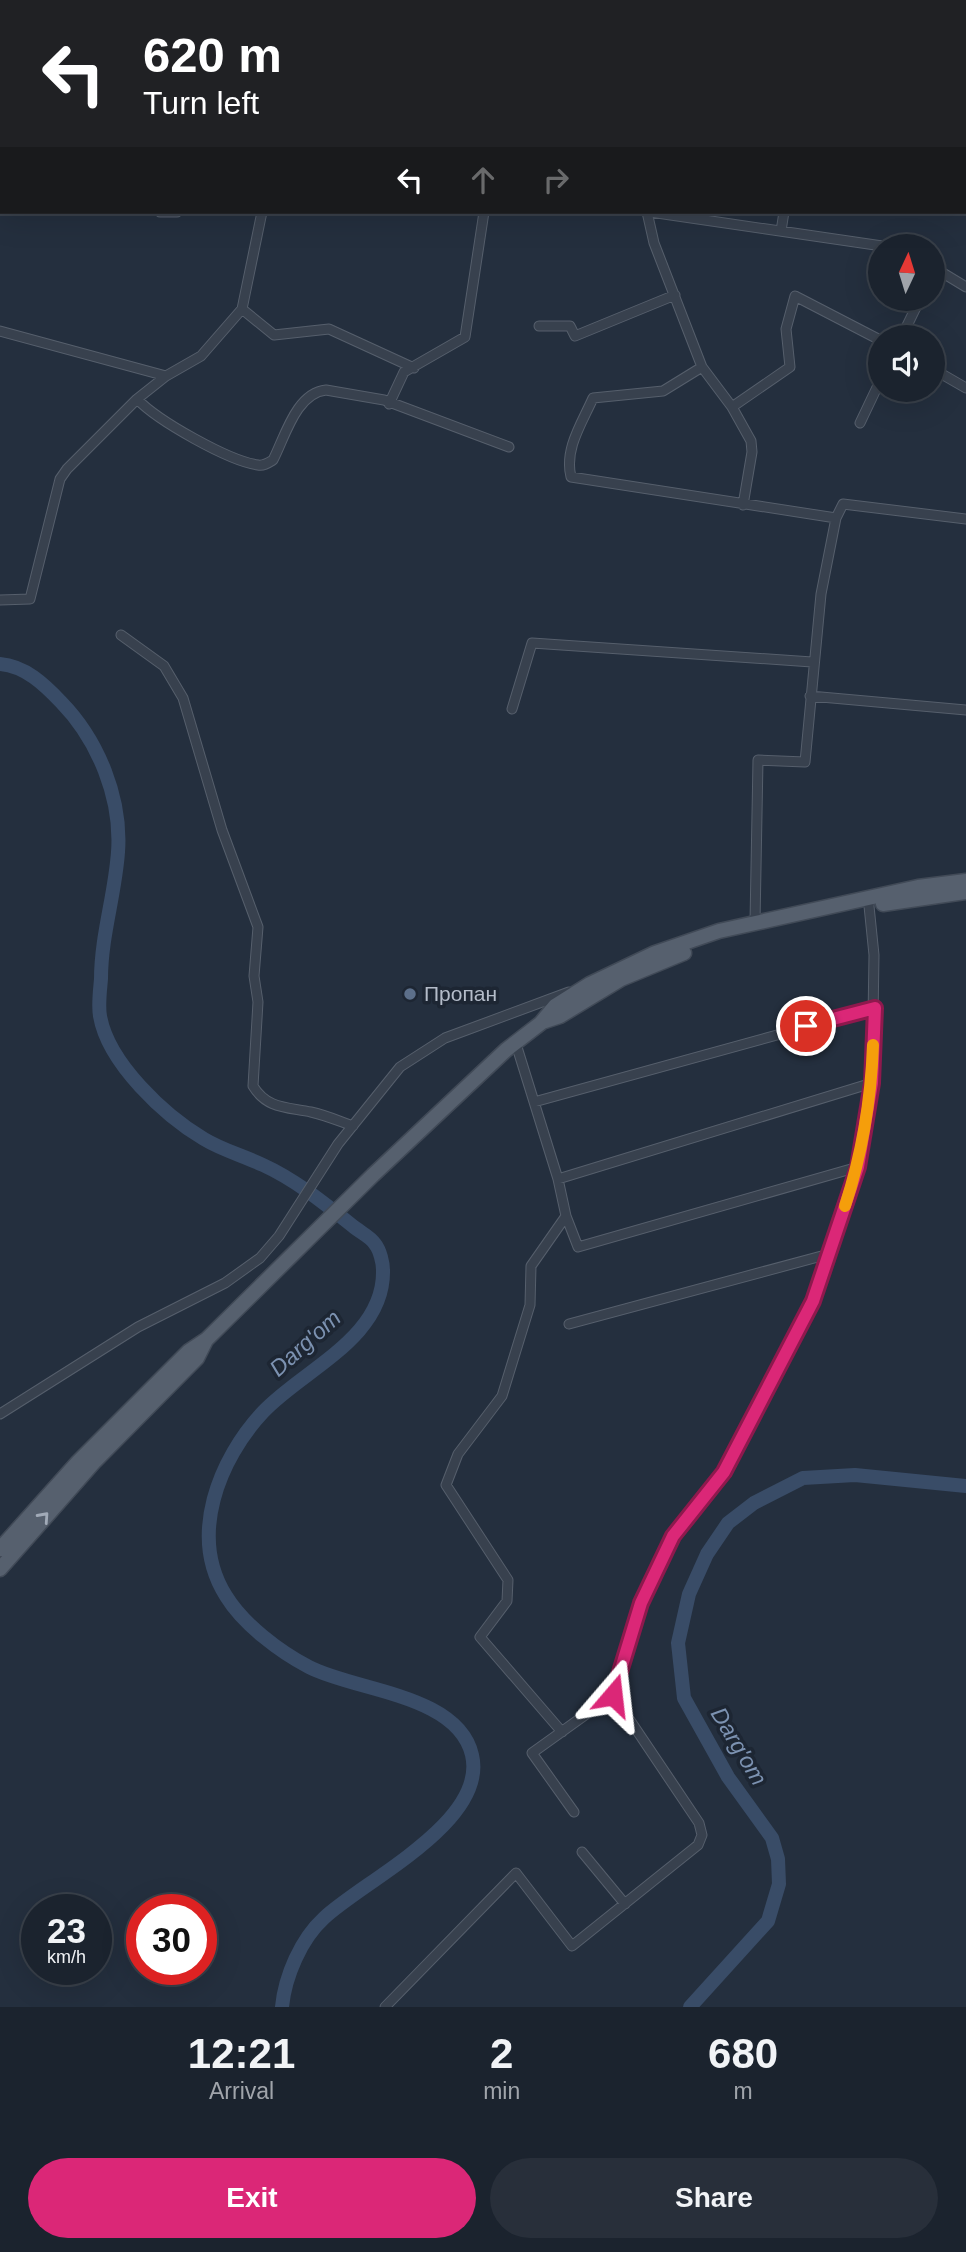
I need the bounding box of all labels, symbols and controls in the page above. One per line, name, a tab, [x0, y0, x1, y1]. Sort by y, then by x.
icon: left	[28, 28, 119, 119]
text: 620 m	[143, 28, 282, 82]
text: Turn left	[143, 85, 259, 121]
icon: left	[391, 161, 429, 199]
icon: ahead	[464, 161, 502, 199]
icon: right	[537, 161, 575, 199]
north arrow	[868, 234, 945, 312]
map controls	[868, 234, 945, 402]
button: sound	[868, 325, 945, 402]
place label: Пропан	[424, 982, 497, 1005]
marker: Пропан	[402, 986, 418, 1002]
pin	[776, 996, 836, 1056]
icon: arrive	[787, 1007, 825, 1045]
water label: Darg'om	[264, 1304, 346, 1382]
one-way arrow	[36, 1512, 49, 1525]
position arrow	[576, 1658, 650, 1732]
water label: Darg'om	[706, 1702, 772, 1790]
speed limit sign: 30	[126, 1894, 217, 1985]
text: 23	[47, 1911, 86, 1950]
text: km/h	[47, 1947, 86, 1967]
text: 12:21	[188, 2030, 295, 2077]
text: 2	[490, 2030, 513, 2077]
text: 680	[708, 2030, 778, 2077]
text: Arrival	[209, 2078, 274, 2104]
text: min	[483, 2078, 520, 2104]
text: m	[734, 2078, 753, 2104]
button: Exit	[28, 2158, 476, 2238]
button: Share	[490, 2158, 938, 2238]

